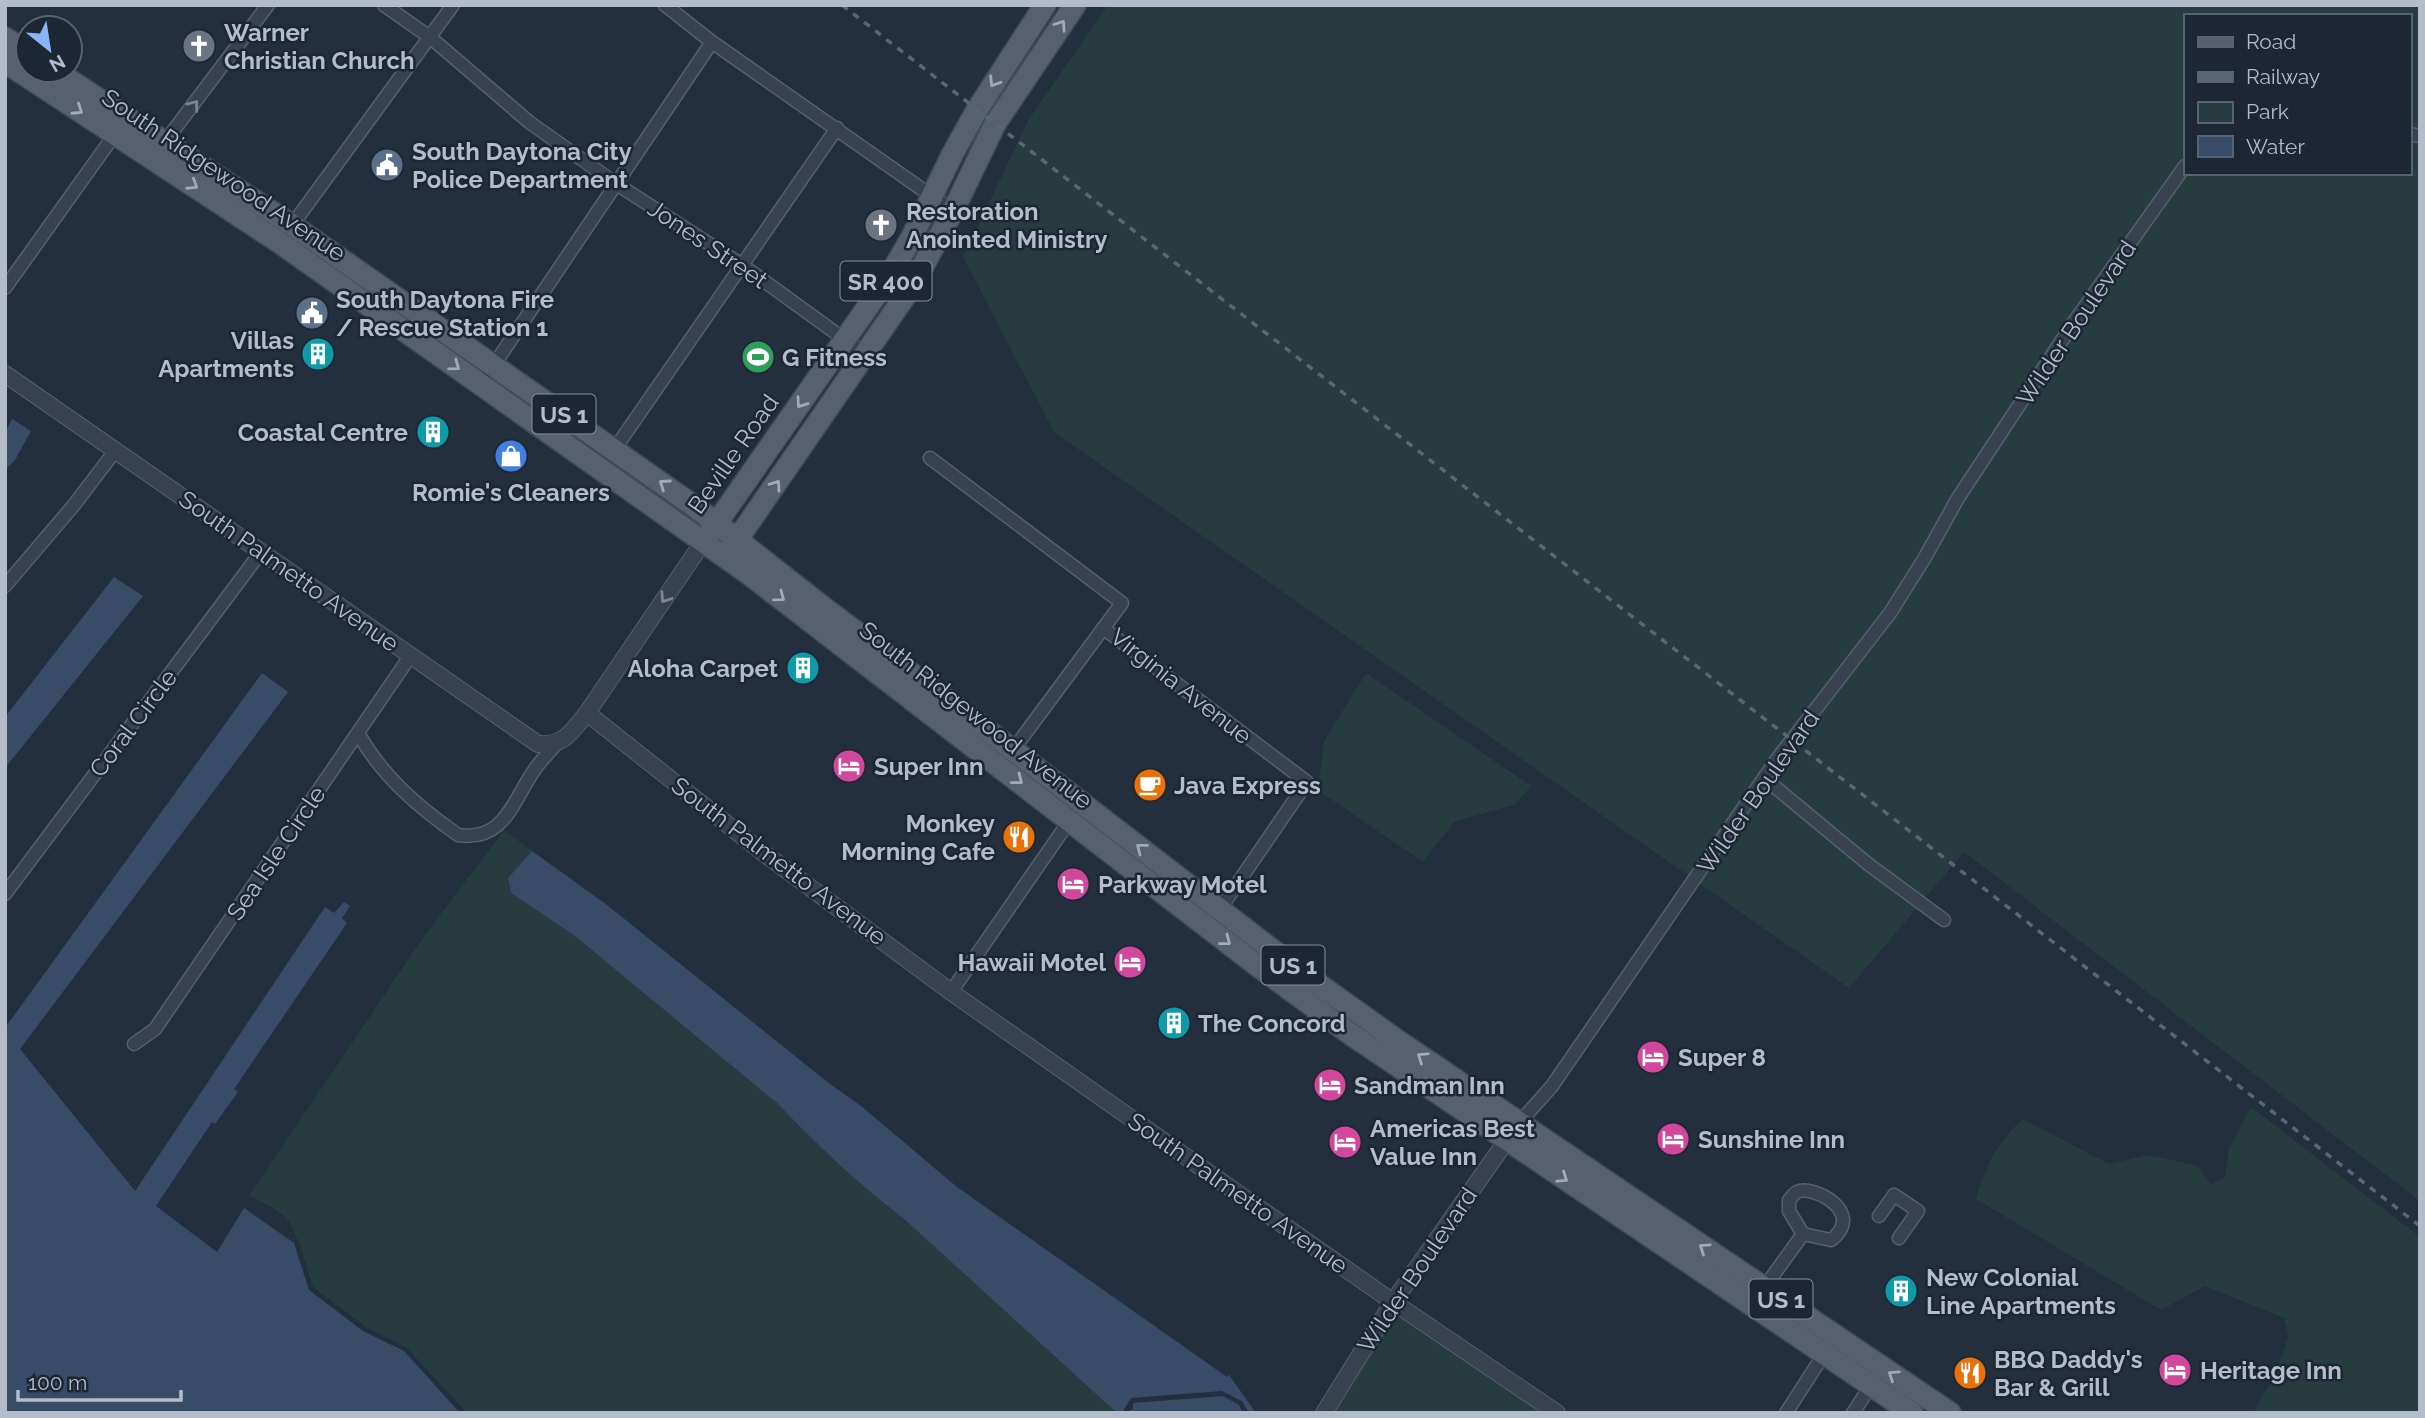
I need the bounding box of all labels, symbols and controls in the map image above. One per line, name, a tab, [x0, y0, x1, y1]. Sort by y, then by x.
north arrow	[14, 14, 84, 84]
legend	[2184, 14, 2411, 175]
place label: Warner Christian Church	[224, 18, 414, 75]
one-way arrow	[1053, 20, 1065, 33]
church icon: Warner Christian Church	[180, 27, 218, 65]
text: Road	[2246, 29, 2296, 54]
text: N	[46, 51, 69, 77]
text: Railway	[2246, 64, 2320, 89]
one-way arrow	[989, 75, 1002, 88]
street label: South Ridgewood Avenue	[97, 83, 351, 267]
text: Park	[2246, 99, 2289, 124]
one-way arrow	[186, 100, 198, 112]
one-way arrow	[71, 102, 84, 115]
text: Water	[2246, 134, 2305, 159]
place label: South Daytona City Police Department	[412, 137, 632, 194]
public building icon: South Daytona City Police Department	[368, 146, 406, 184]
one-way arrow	[185, 177, 198, 190]
street label: Jones Street	[643, 193, 773, 295]
place label: Restoration Anointed Ministry	[906, 197, 1107, 254]
church icon: Restoration Anointed Ministry	[862, 206, 900, 244]
street label: Wilder Boulevard	[2010, 235, 2142, 411]
road number: SR 400	[840, 262, 931, 300]
place label: South Daytona Fire / Rescue Station 1	[336, 285, 554, 342]
public building icon: South Daytona Fire / Rescue Station 1	[293, 294, 331, 332]
place label: Villas Apartments	[158, 326, 294, 383]
building icon: Villas Apartments	[299, 335, 337, 373]
sports icon: G Fitness	[739, 338, 777, 376]
place label: G Fitness	[782, 343, 887, 372]
one-way arrow	[447, 358, 460, 370]
street label: Beville Road	[681, 389, 785, 519]
road number: US 1	[532, 394, 596, 434]
one-way arrow	[797, 395, 809, 408]
building icon: Coastal Centre	[414, 413, 452, 451]
place label: Coastal Centre	[238, 418, 408, 447]
shop icon: Romie's Cleaners	[492, 437, 530, 475]
place label: Romie's Cleaners	[412, 478, 610, 507]
one-way arrow	[659, 480, 672, 492]
one-way arrow	[768, 480, 780, 493]
street label: South Palmetto Avenue	[174, 484, 404, 658]
one-way arrow	[772, 588, 784, 601]
one-way arrow	[660, 591, 673, 604]
street label: South Ridgewood Avenue	[854, 615, 1098, 815]
street label: Virginia Avenue	[1104, 622, 1258, 750]
building icon: Aloha Carpet	[784, 649, 822, 687]
place label: Aloha Carpet	[628, 654, 778, 683]
street label: Coral Circle	[83, 663, 183, 783]
street label: Wilder Boulevard	[1691, 705, 1825, 879]
hotel icon: Super Inn	[830, 747, 868, 785]
place label: Super Inn	[874, 752, 983, 781]
cafe icon: Java Express	[1131, 766, 1169, 804]
street label: South Palmetto Avenue	[666, 771, 892, 951]
place label: Java Express	[1174, 771, 1321, 800]
one-way arrow	[1010, 772, 1023, 785]
street label: Sea Isle Circle	[220, 780, 332, 926]
place label: Monkey Morning Cafe	[841, 809, 995, 866]
restaurant icon: Monkey Morning Cafe	[1000, 818, 1038, 856]
one-way arrow	[1136, 844, 1149, 857]
hotel icon: Parkway Motel	[1054, 865, 1092, 903]
place label: Parkway Motel	[1098, 870, 1267, 899]
one-way arrow	[1218, 933, 1231, 946]
hotel icon: Hawaii Motel	[1111, 943, 1149, 981]
road number: US 1	[1262, 946, 1324, 984]
place label: Hawaii Motel	[957, 948, 1106, 977]
building icon: The Concord	[1155, 1004, 1193, 1042]
place label: The Concord	[1198, 1009, 1346, 1038]
hotel icon: Super 8	[1634, 1038, 1672, 1076]
place label: Super 8	[1678, 1043, 1766, 1072]
one-way arrow	[1416, 1052, 1429, 1065]
hotel icon: Sandman Inn	[1311, 1066, 1349, 1104]
place label: Sandman Inn	[1354, 1071, 1505, 1100]
street label: South Palmetto Avenue	[1123, 1106, 1353, 1280]
place label: Americas Best Value Inn	[1370, 1114, 1535, 1171]
hotel icon: Sunshine Inn	[1654, 1120, 1692, 1158]
hotel icon: Americas Best Value Inn	[1326, 1123, 1364, 1161]
place label: Sunshine Inn	[1698, 1125, 1845, 1154]
one-way arrow	[1555, 1170, 1568, 1182]
street label: Wilder Boulevard	[1351, 1182, 1483, 1358]
one-way arrow	[1699, 1244, 1712, 1256]
place label: New Colonial Line Apartments	[1926, 1263, 2116, 1320]
building icon: New Colonial Line Apartments	[1882, 1272, 1920, 1310]
road number: US 1	[1750, 1280, 1812, 1318]
place label: BBQ Daddy's Bar & Grill	[1994, 1345, 2143, 1402]
hotel icon: Heritage Inn	[2156, 1351, 2194, 1389]
restaurant icon: BBQ Daddy's Bar & Grill	[1951, 1354, 1989, 1392]
place label: Heritage Inn	[2200, 1356, 2342, 1385]
scale bar	[18, 1358, 180, 1402]
text: 100 m	[28, 1370, 87, 1395]
one-way arrow	[1888, 1371, 1901, 1383]

